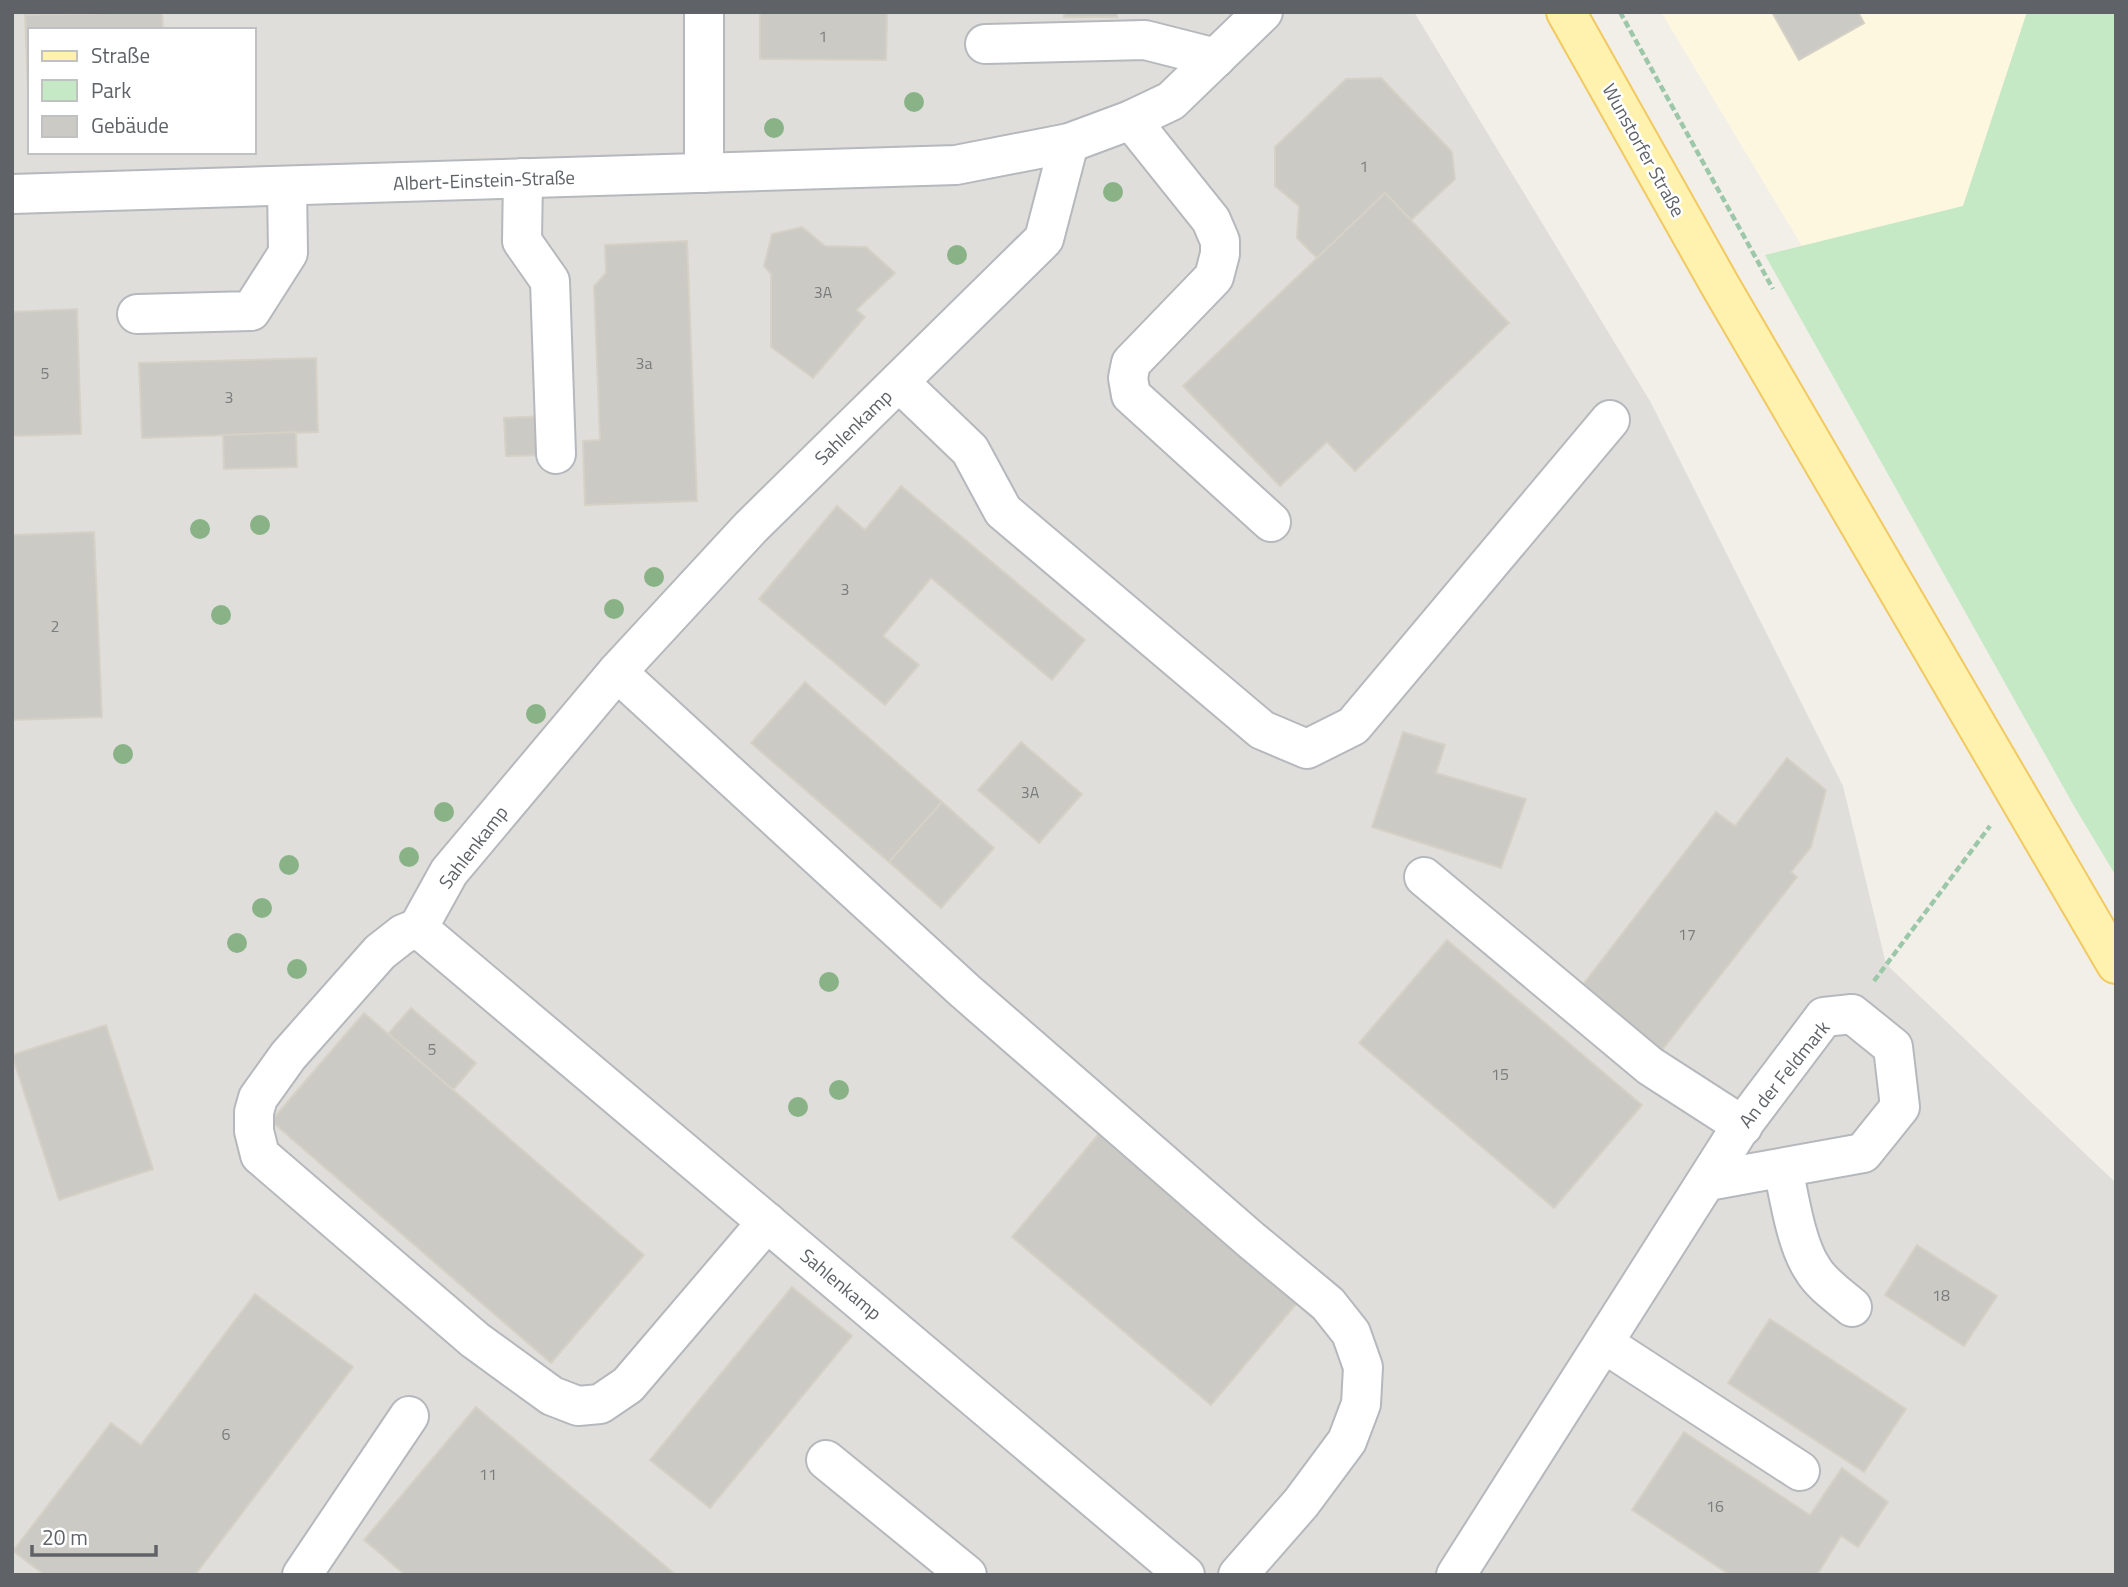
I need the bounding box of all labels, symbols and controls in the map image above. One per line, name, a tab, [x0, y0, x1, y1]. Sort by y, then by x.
house number: 1	[819, 24, 827, 48]
legend	[28, 28, 256, 154]
text: Straße	[91, 39, 150, 71]
text: Park	[91, 74, 131, 106]
street label: Wunstorfer Straße	[1596, 78, 1693, 222]
text: Gebäude	[91, 109, 169, 141]
house number: 1	[1360, 154, 1368, 178]
street label: Albert-Einstein-Straße	[393, 162, 575, 197]
house number: 3A	[814, 280, 833, 304]
house number: 3a	[636, 351, 652, 375]
house number: 5	[41, 361, 50, 385]
street label: Sahlenkamp	[807, 382, 898, 471]
house number: 3	[225, 385, 233, 409]
house number: 3	[841, 577, 849, 601]
house number: 2	[51, 614, 59, 638]
house number: 3A	[1021, 780, 1040, 804]
street label: Sahlenkamp	[431, 799, 514, 894]
house number: 17	[1678, 922, 1696, 946]
street label: An der Feldmark	[1731, 1014, 1836, 1134]
house number: 5	[428, 1037, 437, 1061]
house number: 15	[1491, 1062, 1509, 1086]
street label: Sahlenkamp	[794, 1241, 888, 1326]
house number: 18	[1932, 1283, 1950, 1307]
house number: 6	[222, 1422, 231, 1446]
house number: 11	[479, 1462, 497, 1486]
house number: 16	[1706, 1494, 1724, 1518]
scale bar	[32, 1514, 156, 1558]
text: 20 m	[42, 1521, 88, 1553]

